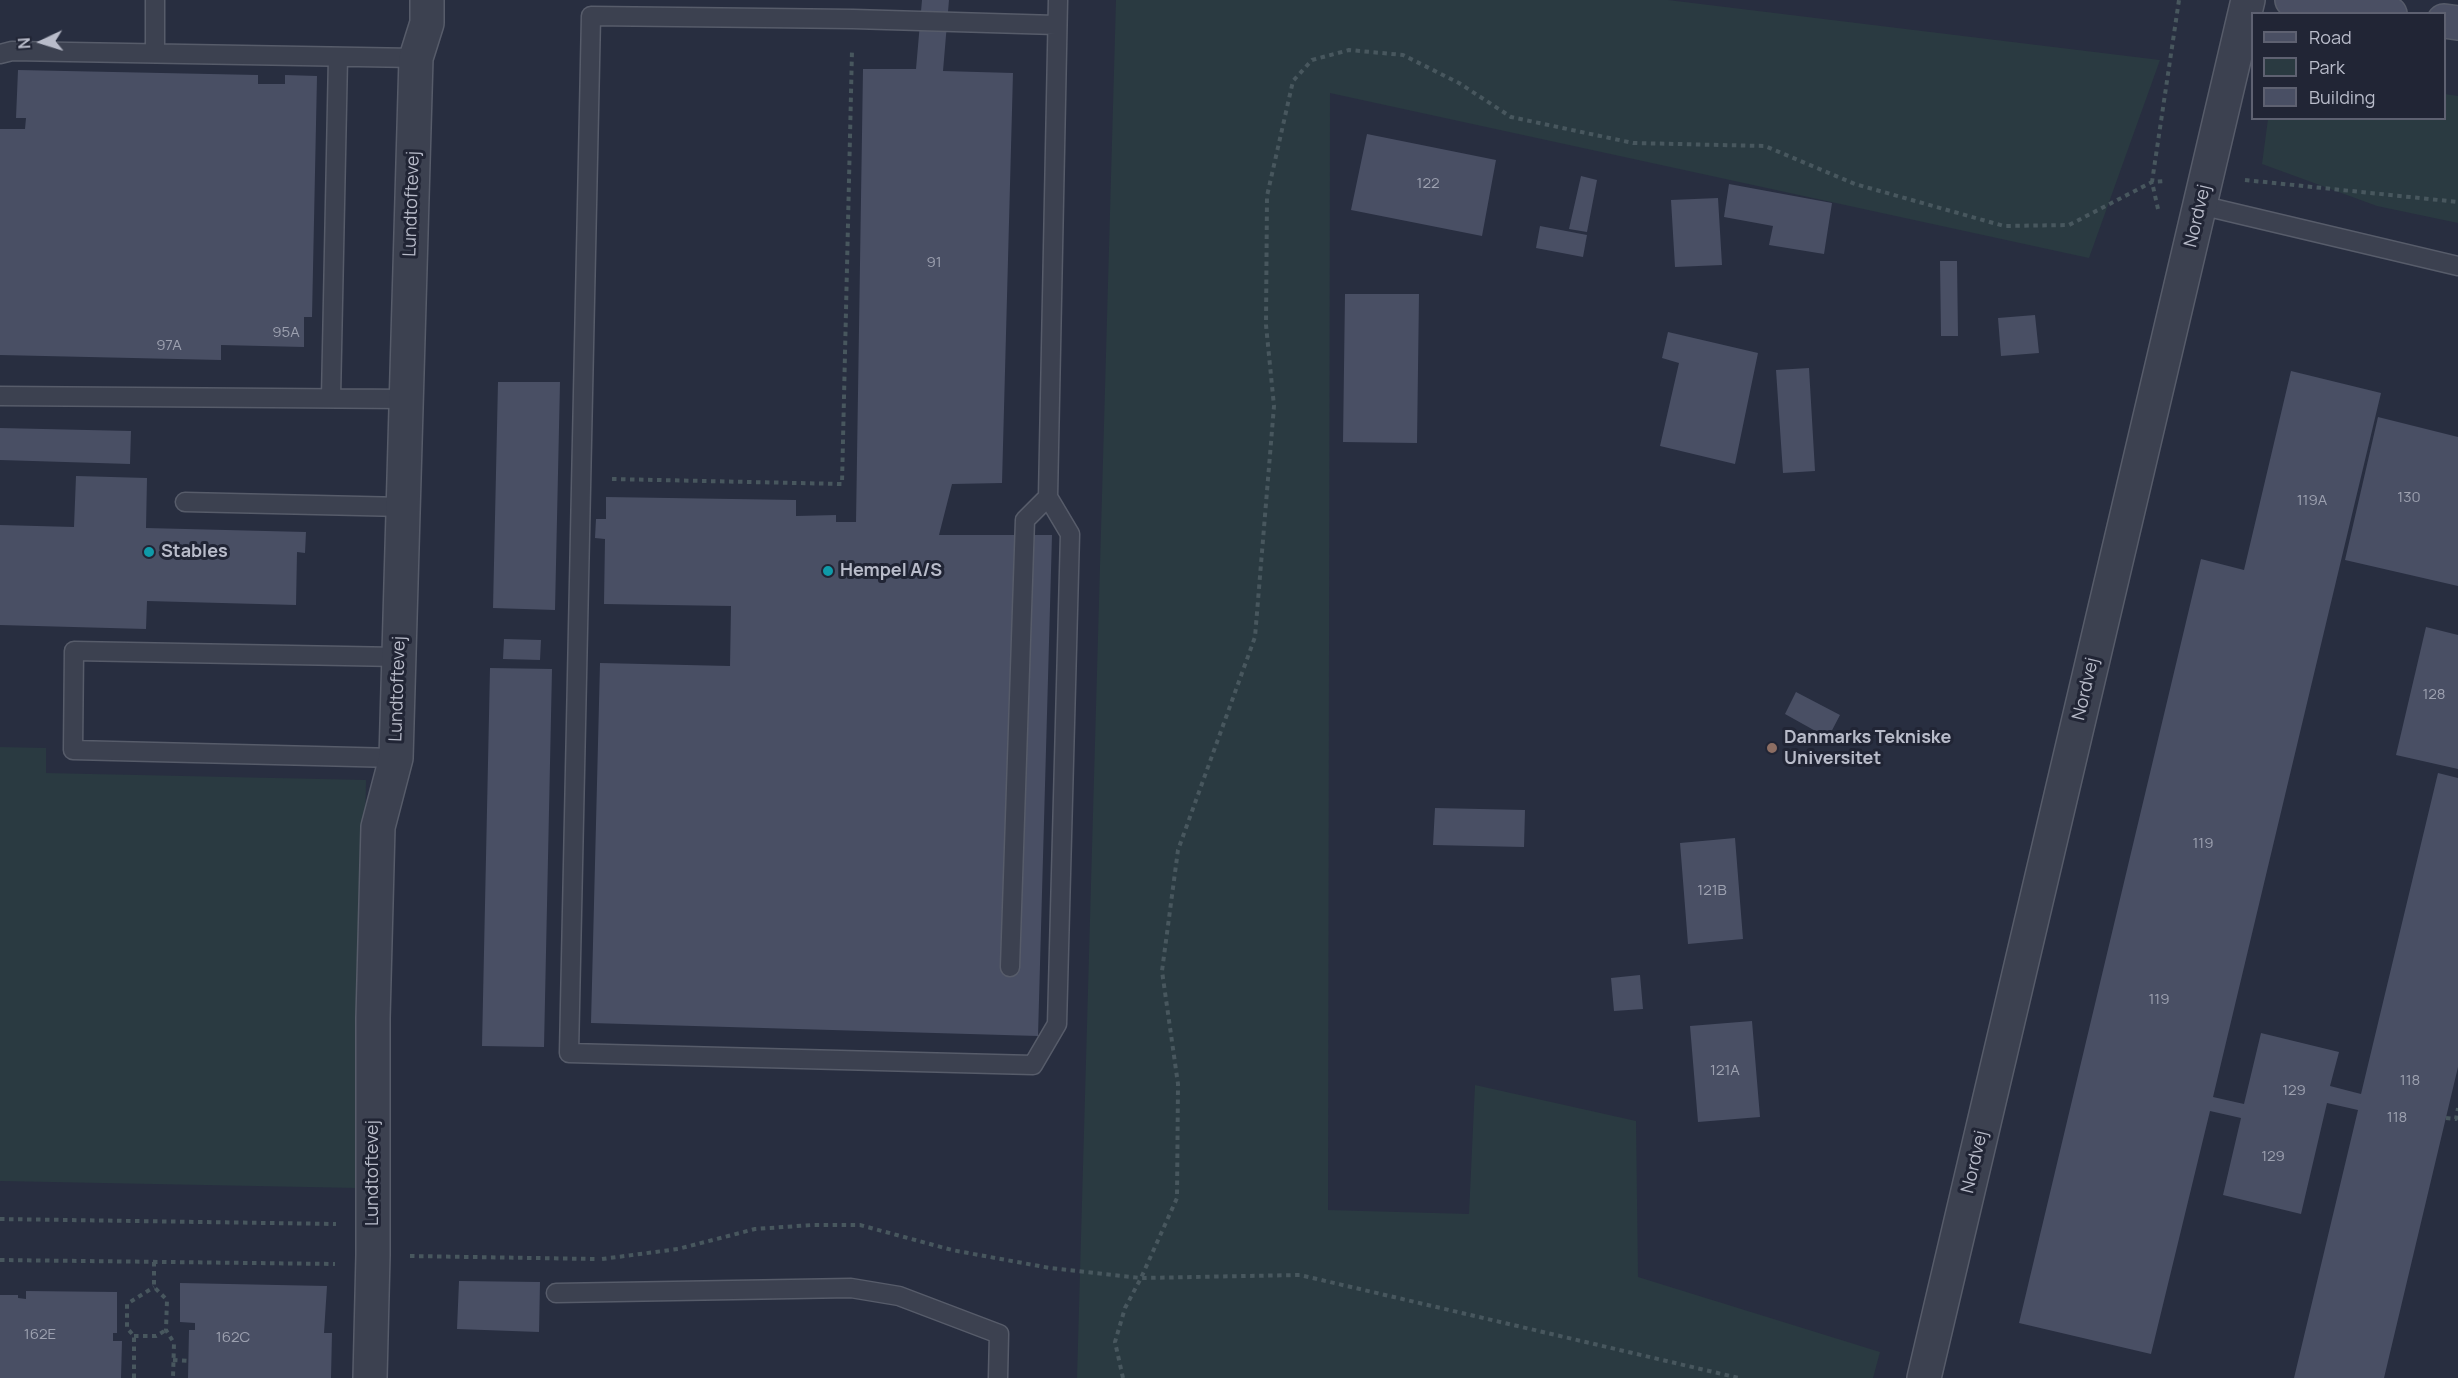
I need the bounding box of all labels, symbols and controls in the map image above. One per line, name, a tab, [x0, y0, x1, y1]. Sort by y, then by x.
north arrow	[12, 12, 72, 72]
legend	[2251, 12, 2446, 120]
text: Road	[2309, 25, 2352, 49]
text: N	[13, 37, 35, 50]
text: Park	[2309, 55, 2345, 79]
text: Building	[2309, 85, 2375, 109]
street label: Lundtoftevej	[399, 151, 425, 257]
house number: 122	[1417, 175, 1439, 193]
street label: Nordvej	[2180, 183, 2216, 249]
house number: 91	[926, 254, 942, 272]
house number: 95A	[272, 324, 300, 342]
house number: 97A	[156, 337, 182, 355]
house number: 130	[2397, 489, 2421, 507]
house number: 119A	[2297, 492, 2327, 510]
place label: Stables	[161, 541, 228, 563]
marker: Stables	[142, 545, 156, 559]
place label: Hempel A/S	[840, 560, 942, 582]
marker: Hempel A/S	[821, 564, 835, 578]
street label: Lundtoftevej	[385, 636, 411, 742]
street label: Nordvej	[2068, 656, 2104, 722]
house number: 128	[2422, 686, 2446, 704]
place label: Danmarks Tekniske Universitet	[1784, 727, 1951, 770]
marker: Danmarks Tekniske Universitet	[1765, 741, 1779, 755]
house number: 119	[2192, 835, 2214, 853]
house number: 121B	[1697, 882, 1727, 900]
house number: 119	[2148, 991, 2170, 1009]
house number: 121A	[1710, 1062, 1740, 1080]
house number: 118	[2400, 1072, 2420, 1090]
house number: 129	[2282, 1082, 2306, 1100]
house number: 118	[2387, 1109, 2407, 1127]
street label: Lundtoftevej	[362, 1120, 384, 1226]
street label: Nordvej	[1957, 1129, 1993, 1195]
house number: 129	[2261, 1148, 2285, 1166]
house number: 162E	[24, 1326, 56, 1344]
house number: 162C	[216, 1329, 250, 1347]

